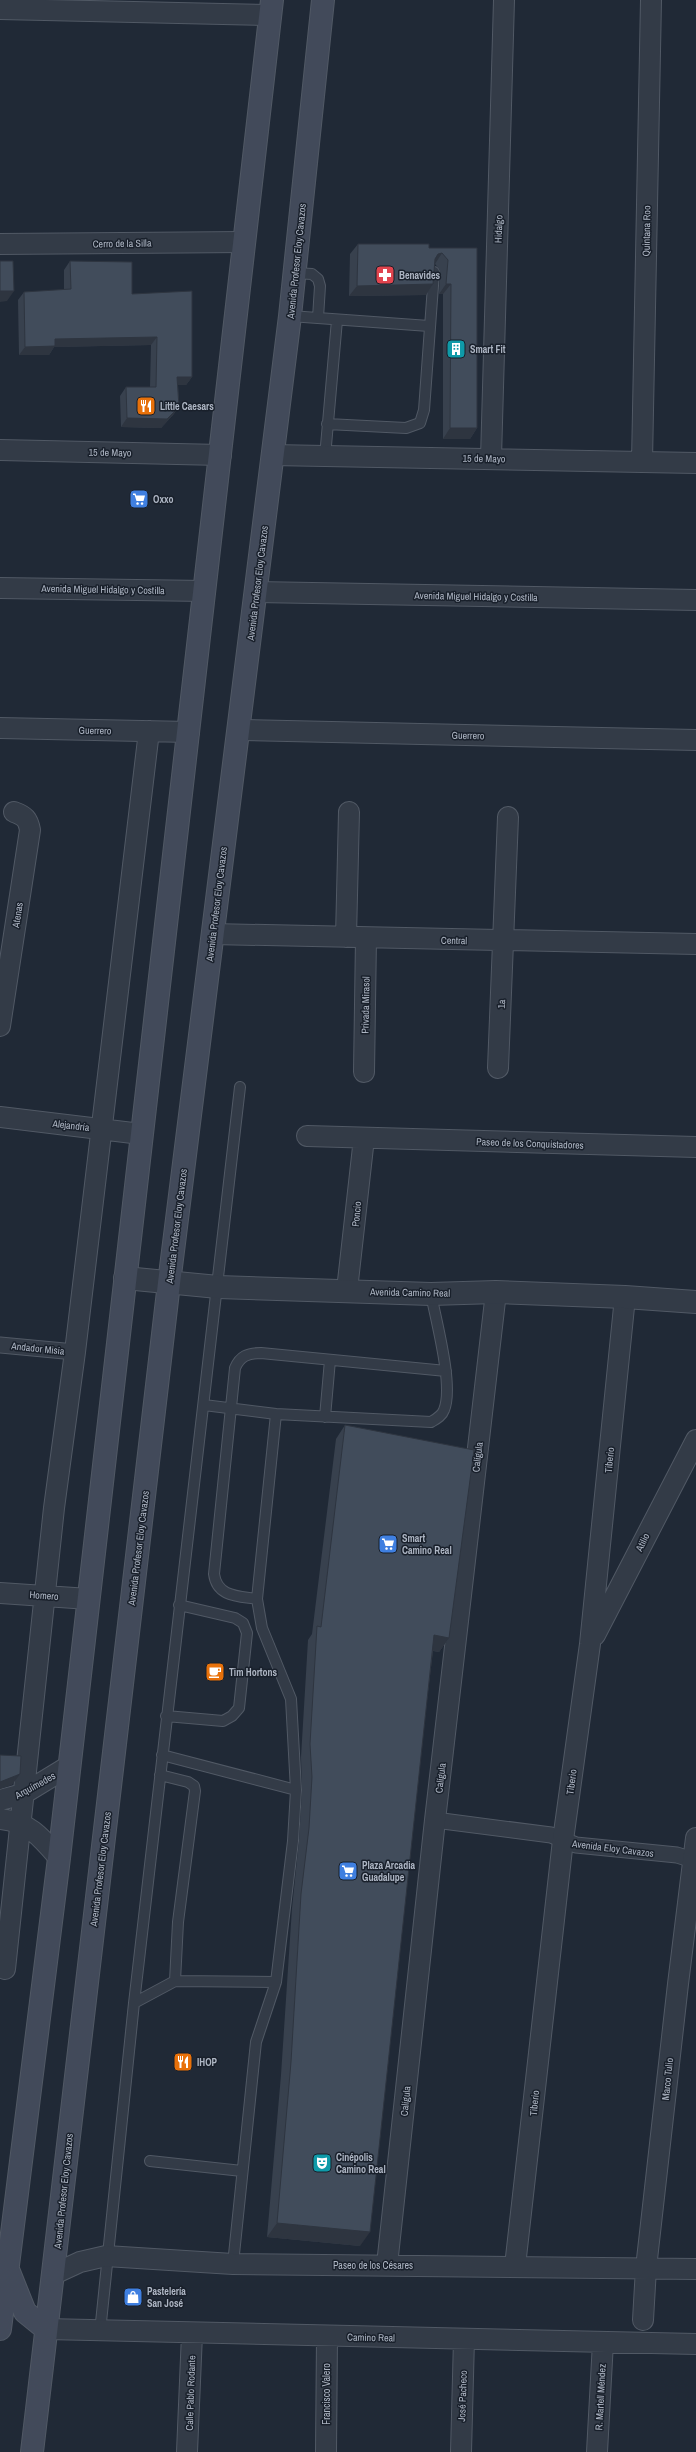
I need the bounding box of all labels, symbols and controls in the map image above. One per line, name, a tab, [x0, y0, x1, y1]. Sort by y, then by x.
street label: Avenida Profesor Eloy Cavazos	[284, 203, 309, 320]
street label: Quintana Roo	[640, 205, 653, 257]
street label: Hidalgo	[492, 214, 506, 243]
street label: Cerro de la Silla	[93, 236, 152, 251]
pharmacy icon: Benavides	[374, 264, 396, 286]
place label: Benavides	[399, 269, 440, 282]
building icon: Smart Fit	[445, 338, 467, 360]
place label: Smart Fit	[470, 343, 506, 356]
restaurant icon: Little Caesars	[135, 395, 157, 417]
place label: Little Caesars	[160, 400, 214, 413]
street label: 15 de Mayo	[88, 446, 132, 459]
street label: 15 de Mayo	[462, 452, 506, 465]
supermarket icon: Oxxo	[128, 488, 150, 510]
place label: Oxxo	[153, 493, 174, 506]
street label: Avenida Profesor Eloy Cavazos	[244, 525, 271, 642]
street label: Avenida Miguel Hidalgo y Costilla	[40, 582, 165, 597]
street label: Avenida Miguel Hidalgo y Costilla	[413, 589, 538, 604]
street label: Guerrero	[78, 724, 112, 737]
street label: Guerrero	[451, 729, 485, 742]
street label: Avenida Profesor Eloy Cavazos	[203, 846, 230, 963]
street label: Atenas	[9, 901, 26, 930]
street label: Central	[441, 934, 467, 947]
street label: Privada Mirasol	[358, 976, 373, 1034]
street label: 1a	[495, 999, 508, 1009]
street label: Alejandría	[51, 1117, 90, 1134]
street label: Paseo de los Conquistadores	[476, 1135, 584, 1152]
street label: Avenida Profesor Eloy Cavazos	[163, 1168, 190, 1285]
street label: Poncio	[349, 1200, 364, 1227]
street label: Avenida Camino Real	[369, 1285, 450, 1300]
street label: Andador Misia	[10, 1339, 66, 1358]
street label: Calígula	[469, 1441, 486, 1473]
street label: Tiberio	[602, 1446, 617, 1474]
street label: Avenida Profesor Eloy Cavazos	[125, 1490, 152, 1607]
street label: Atilio	[632, 1531, 653, 1554]
place label: Smart Camino Real	[402, 1532, 452, 1557]
supermarket icon: Smart Camino Real	[377, 1533, 399, 1555]
street label: Homero	[29, 1588, 59, 1603]
cafe icon: Tim Hortons	[204, 1661, 226, 1683]
place label: Tim Hortons	[229, 1666, 278, 1679]
street label: Calígula	[432, 1762, 449, 1794]
street label: Tiberio	[563, 1768, 580, 1796]
street label: Arquímedes	[12, 1769, 58, 1802]
street label: Avenida Profesor Eloy Cavazos	[87, 1811, 114, 1928]
street label: Avenida Eloy Cavazos	[570, 1837, 655, 1860]
place label: Plaza Arcadia Guadalupe	[362, 1859, 415, 1884]
supermarket icon: Plaza Arcadia Guadalupe	[337, 1860, 359, 1882]
restaurant icon: IHOP	[172, 2051, 194, 2073]
place label: IHOP	[197, 2056, 218, 2069]
street label: Marco Tulio	[659, 2057, 676, 2101]
street label: Calígula	[397, 2085, 414, 2117]
street label: Tiberio	[527, 2089, 542, 2117]
street label: Avenida Profesor Eloy Cavazos	[51, 2133, 76, 2250]
place label: Cinépolis Camino Real	[336, 2151, 386, 2176]
theatre icon: Cinépolis Camino Real	[311, 2152, 333, 2174]
street label: Paseo de los Césares	[333, 2259, 413, 2272]
place label: Pastelería San José	[147, 2285, 186, 2310]
shop icon: Pastelería San José	[122, 2286, 144, 2308]
street label: Camino Real	[347, 2331, 395, 2344]
street label: Calle Pablo Rodante	[183, 2355, 198, 2431]
street label: Francisco Valero	[320, 2363, 333, 2425]
street label: R. Martell Méndez	[592, 2363, 609, 2431]
street label: José Pacheco	[455, 2370, 470, 2422]

